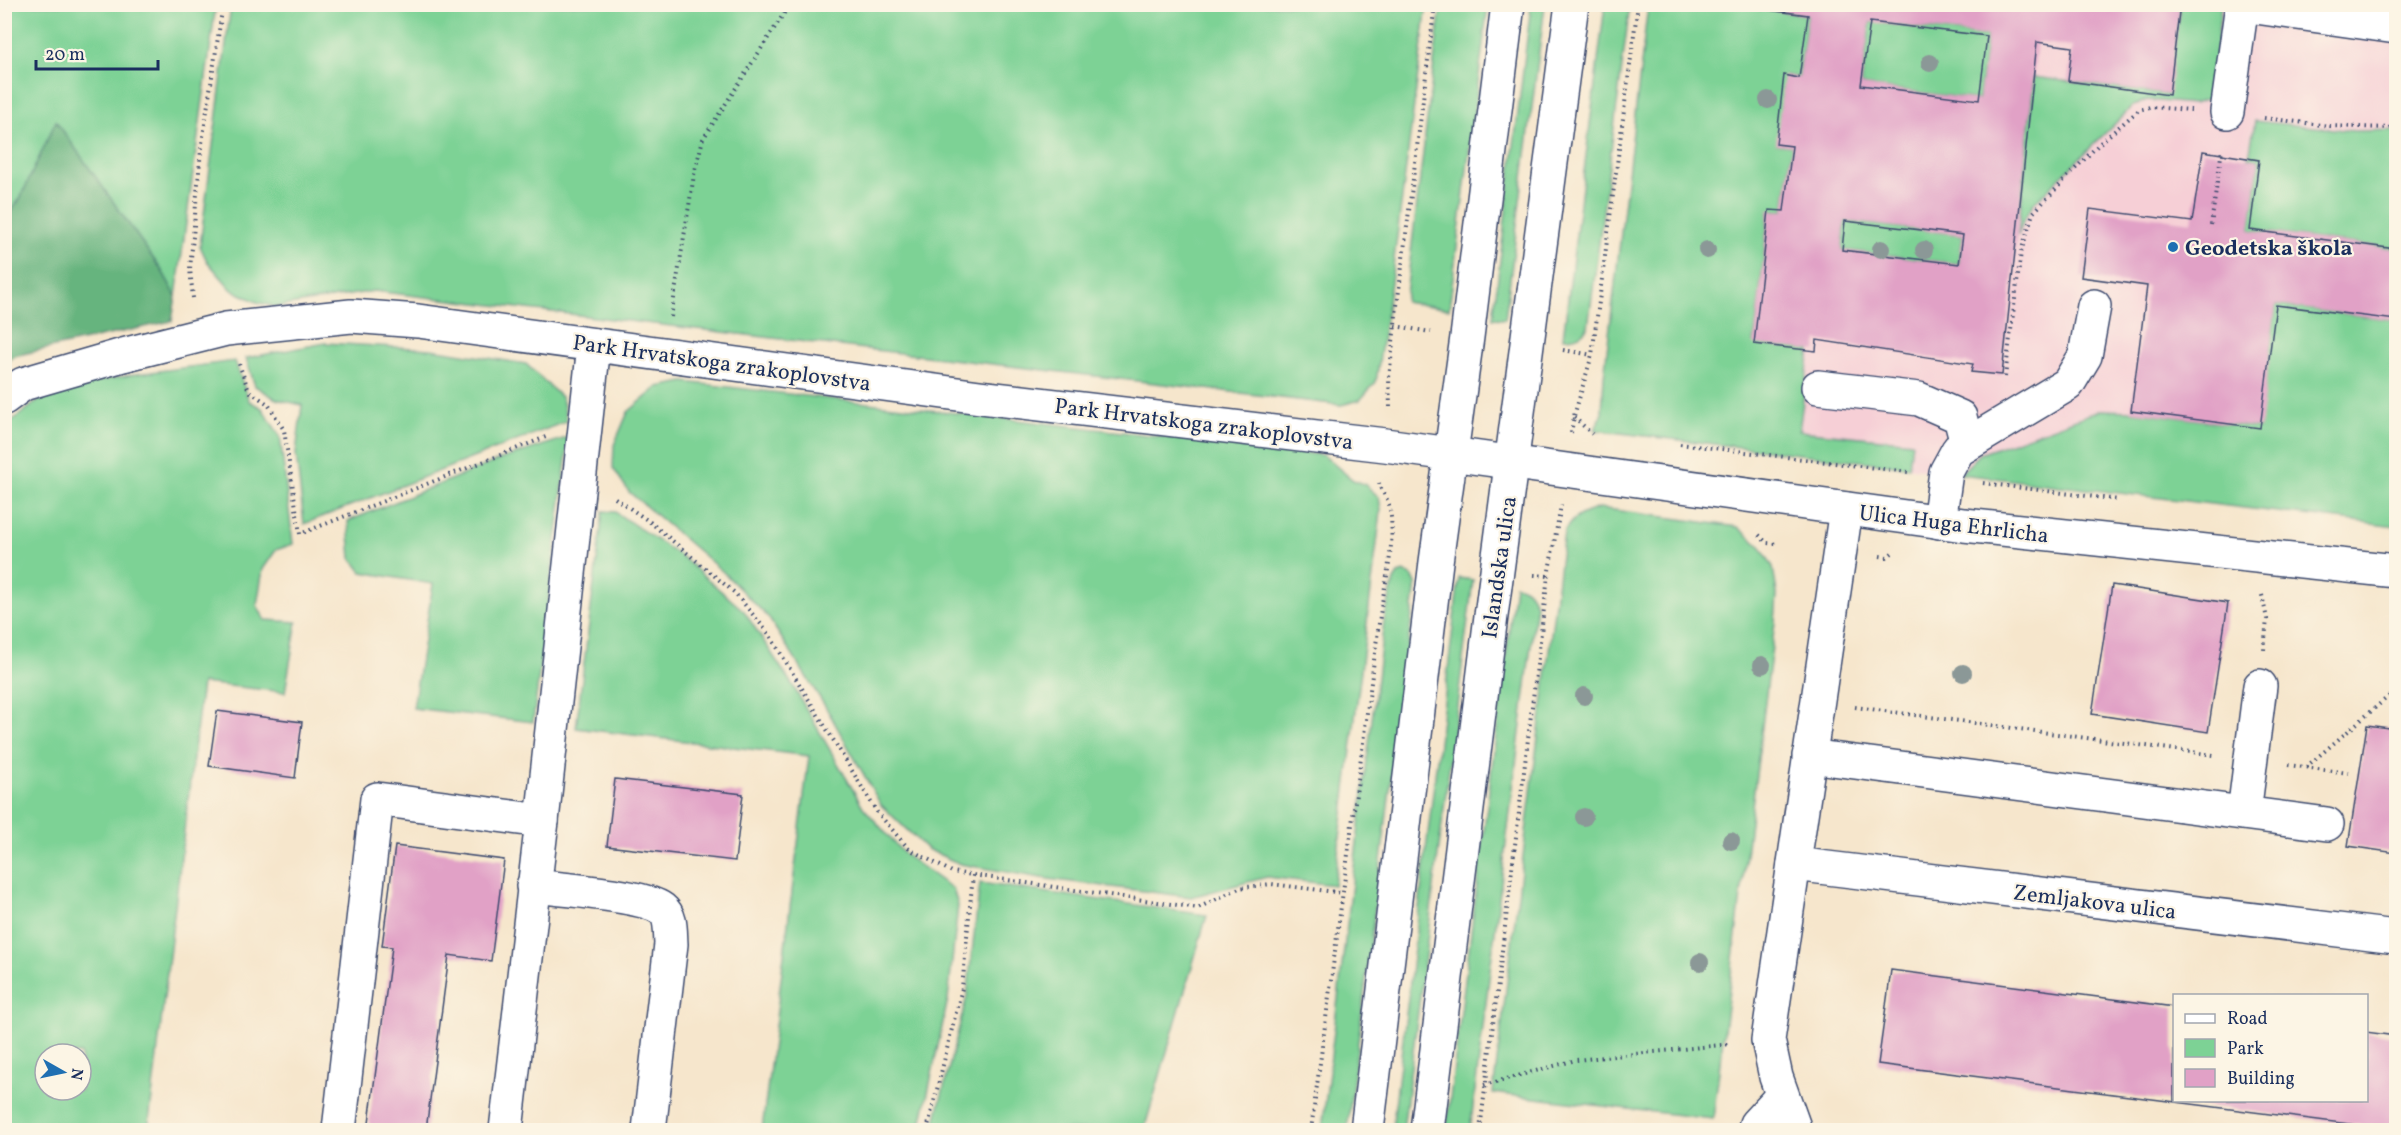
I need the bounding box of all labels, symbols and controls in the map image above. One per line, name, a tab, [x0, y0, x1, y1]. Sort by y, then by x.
scale bar	[36, 33, 158, 71]
text: 20 m	[45, 43, 85, 68]
place label: Geodetska škola	[2185, 234, 2353, 265]
marker: Geodetska škola	[2166, 240, 2180, 254]
street label: Park Hrvatskoga zrakoplovstva	[571, 328, 873, 401]
street label: Park Hrvatskoga zrakoplovstva	[1053, 392, 1355, 459]
street label: Islandska ulica	[1475, 494, 1526, 641]
street label: Ulica Huga Ehrlicha	[1857, 498, 2050, 553]
street label: Zemljakova ulica	[2011, 878, 2178, 929]
legend	[2173, 994, 2368, 1102]
text: Road	[2227, 1007, 2268, 1032]
text: Park	[2227, 1037, 2264, 1062]
north arrow	[33, 1042, 93, 1102]
text: N	[64, 1067, 88, 1082]
text: Building	[2227, 1067, 2295, 1092]

